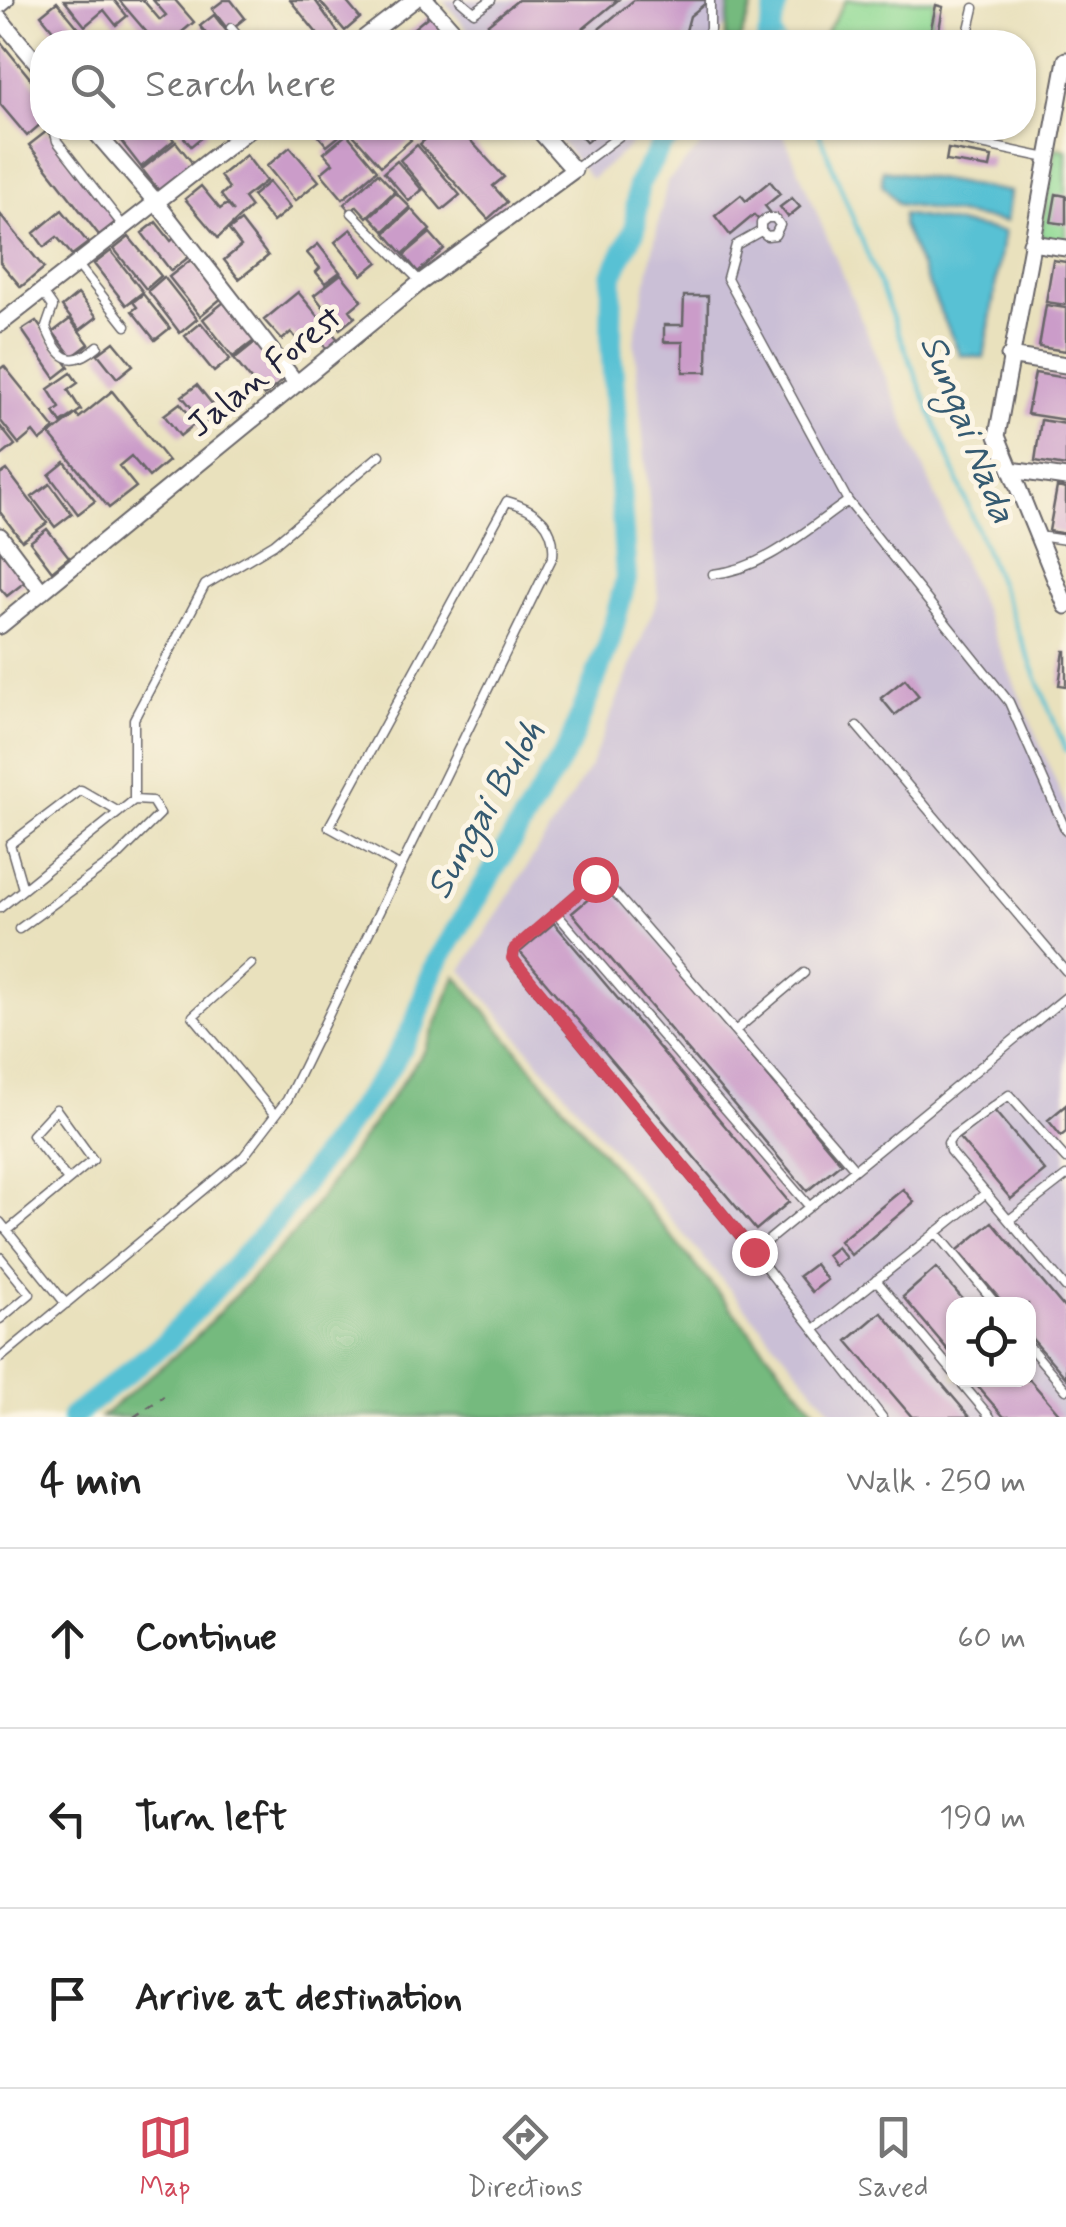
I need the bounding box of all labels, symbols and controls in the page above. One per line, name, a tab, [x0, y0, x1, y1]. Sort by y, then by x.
search box	[30, 30, 1036, 140]
icon: search	[65, 58, 120, 113]
text: Search here	[145, 61, 336, 110]
street label: Jalan Forest	[178, 295, 352, 449]
water label: Sungai Nada	[903, 328, 1027, 532]
water label: Sungai Buloh	[415, 712, 560, 910]
route start	[573, 857, 619, 903]
route end	[732, 1230, 778, 1276]
map controls	[946, 1297, 1036, 1387]
button: locate	[946, 1297, 1036, 1387]
text: 4 min	[40, 1455, 142, 1510]
text: Walk · 250 m	[846, 1461, 1026, 1503]
icon: ahead	[40, 1611, 95, 1666]
text: Continue	[135, 1614, 277, 1663]
text: 60 m	[957, 1617, 1026, 1659]
icon: left	[40, 1791, 95, 1846]
text: Turn left	[135, 1794, 287, 1843]
text: 190 m	[939, 1797, 1026, 1839]
icon: arrive	[40, 1971, 95, 2026]
text: Arrive at destination	[135, 1974, 462, 2023]
tab: Map	[138, 2110, 193, 2207]
tab: Directions	[468, 2110, 583, 2207]
tab: Saved	[858, 2110, 928, 2207]

